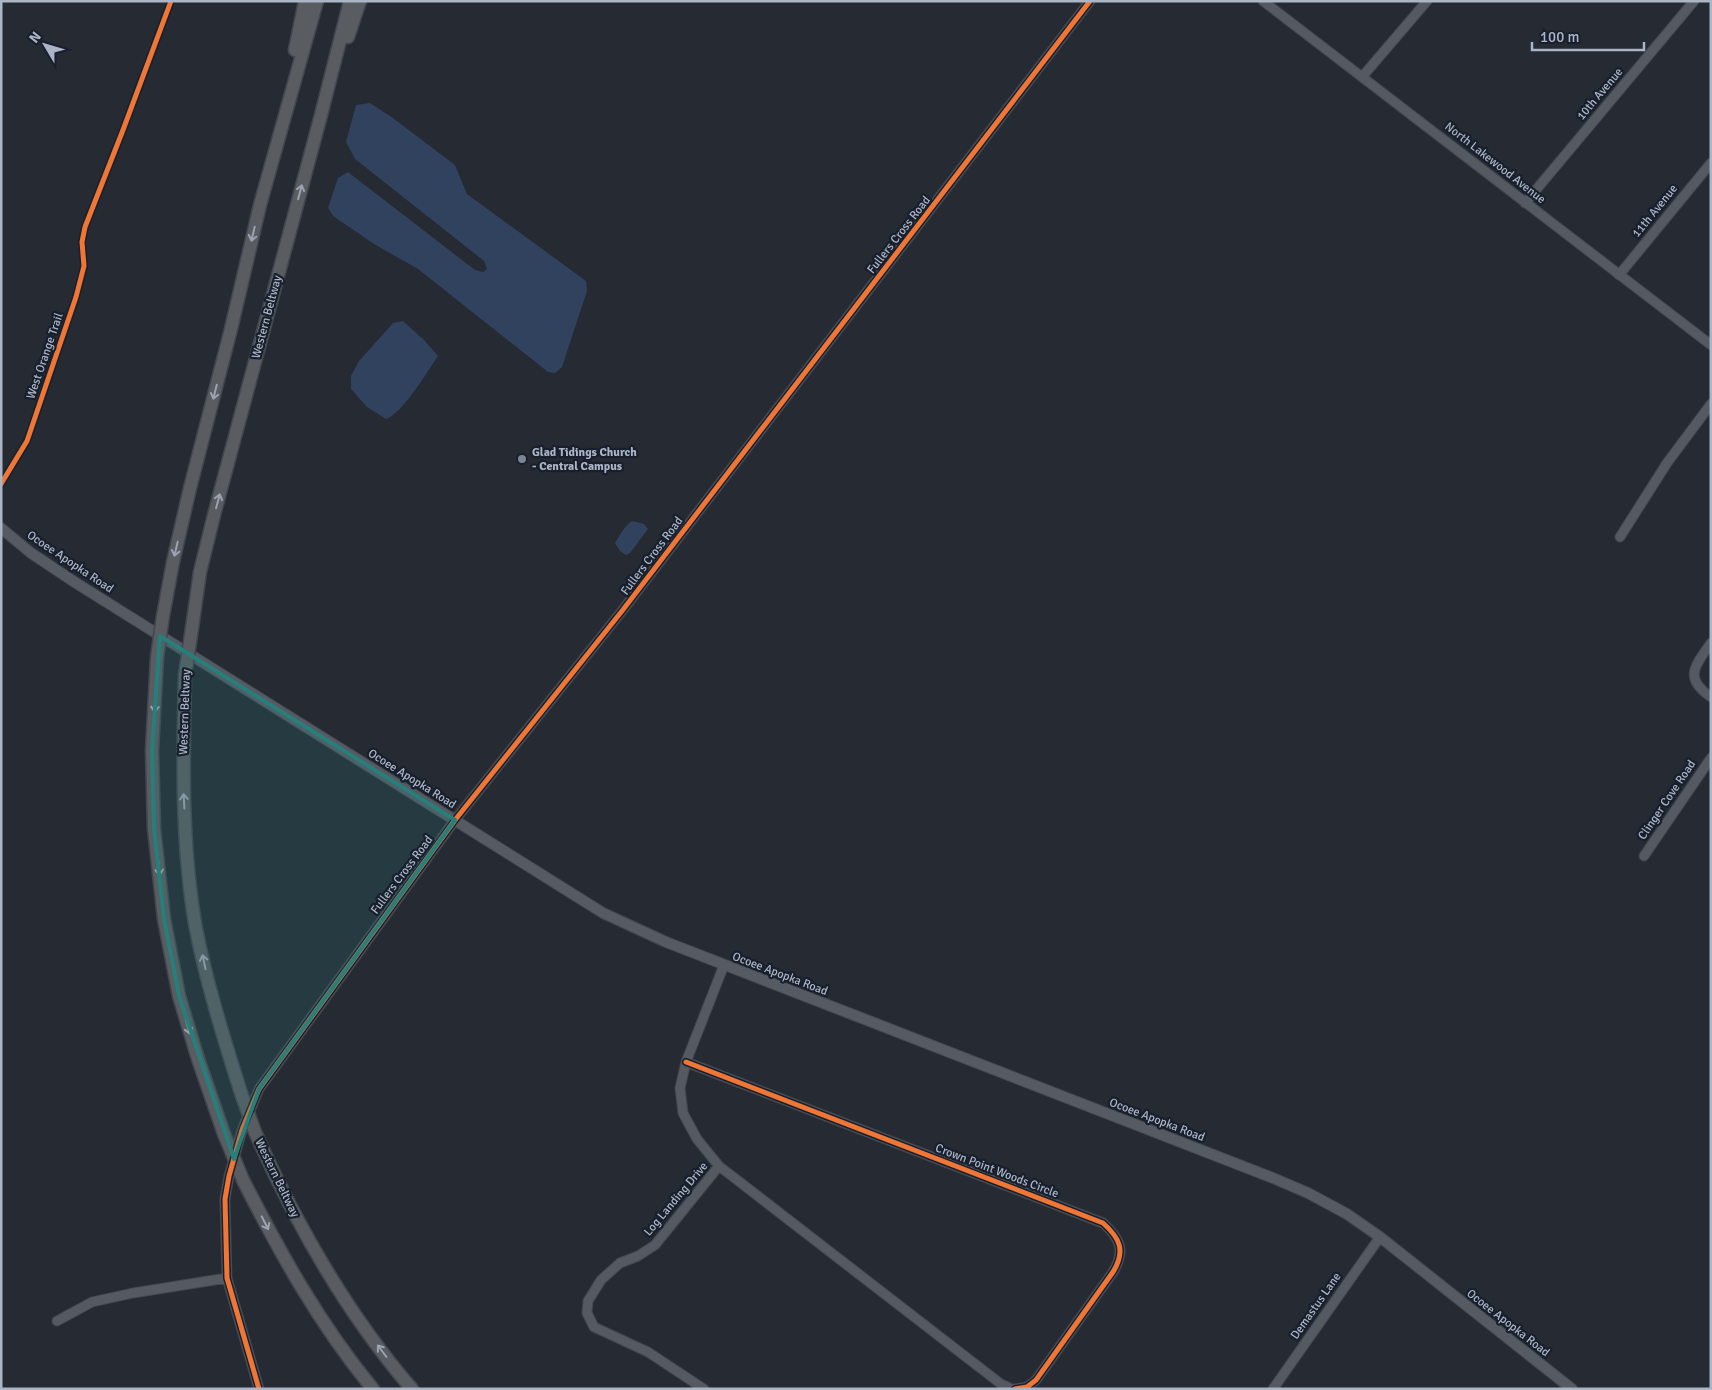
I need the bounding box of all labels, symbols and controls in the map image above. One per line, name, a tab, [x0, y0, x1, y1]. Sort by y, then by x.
north arrow	[20, 20, 70, 70]
scale bar	[1532, 20, 1644, 52]
text: N	[25, 28, 45, 46]
text: 100 m	[1540, 28, 1580, 46]
street label: 10th Avenue	[1574, 65, 1626, 123]
street label: North Lakewood Avenue	[1442, 119, 1548, 207]
street label: 11th Avenue	[1629, 181, 1681, 241]
one-way arrow	[296, 185, 306, 201]
street label: Fullers Cross Road	[864, 193, 934, 277]
one-way arrow	[248, 225, 257, 241]
street label: Western Beltway	[249, 273, 285, 360]
street label: West Orange Trail	[23, 310, 67, 401]
one-way arrow	[210, 383, 219, 399]
place label: Glad Tidings Church - Central Campus	[532, 445, 637, 474]
marker: Glad Tidings Church - Central Campus	[516, 453, 528, 465]
one-way arrow	[214, 494, 223, 510]
street label: Fullers Cross Road	[618, 514, 686, 598]
street label: Ocoee Apopka Road	[24, 528, 116, 596]
one-way arrow	[171, 541, 180, 557]
street label: Western Beltway	[176, 669, 194, 755]
one-way arrow	[150, 697, 159, 713]
street label: Ocoee Apopka Road	[365, 746, 459, 812]
street label: Clinger Cove Road	[1635, 757, 1699, 843]
one-way arrow	[180, 794, 189, 810]
street label: Fullers Cross Road	[368, 833, 436, 917]
one-way arrow	[154, 859, 164, 875]
street label: Ocoee Apopka Road	[730, 949, 830, 999]
one-way arrow	[198, 955, 208, 971]
one-way arrow	[184, 1019, 194, 1035]
street label: Ocoee Apopka Road	[1107, 1095, 1207, 1145]
street label: Western Beltway	[251, 1136, 303, 1220]
street label: Crown Point Woods Circle	[933, 1141, 1061, 1201]
street label: Log Landing Drive	[641, 1159, 711, 1239]
one-way arrow	[261, 1215, 270, 1230]
street label: Demastus Lane	[1287, 1270, 1345, 1342]
street label: Ocoee Apopka Road	[1464, 1286, 1552, 1360]
one-way arrow	[376, 1345, 387, 1358]

